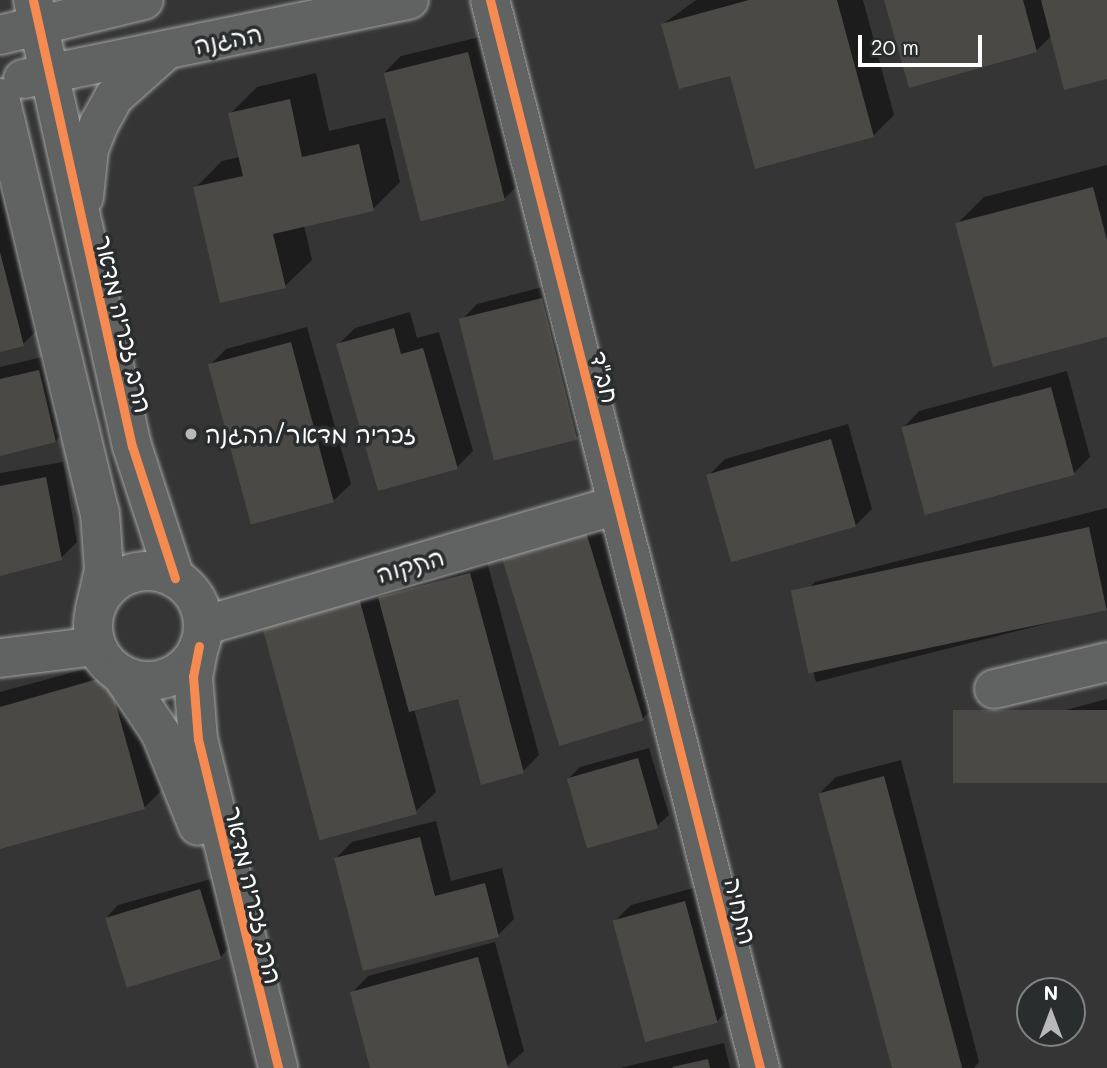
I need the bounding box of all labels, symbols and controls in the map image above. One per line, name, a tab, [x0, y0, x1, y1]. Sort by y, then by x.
street label: ההגנה	[192, 18, 264, 60]
scale bar	[862, 21, 986, 65]
text: 20 m	[871, 33, 919, 60]
street label: הרב זכריה מדאר	[90, 232, 158, 416]
street label: חב"ד	[585, 348, 625, 406]
place label: זכריה מדאר/ההגנה	[205, 420, 416, 448]
marker: זכריה מדאר/ההגנה	[183, 426, 199, 442]
street label: התקוה	[373, 542, 447, 588]
street label: הרב זכריה מדאר	[220, 803, 288, 987]
street label: התחיה	[719, 875, 763, 947]
north arrow	[1016, 977, 1086, 1047]
text: N	[1044, 980, 1058, 1005]

